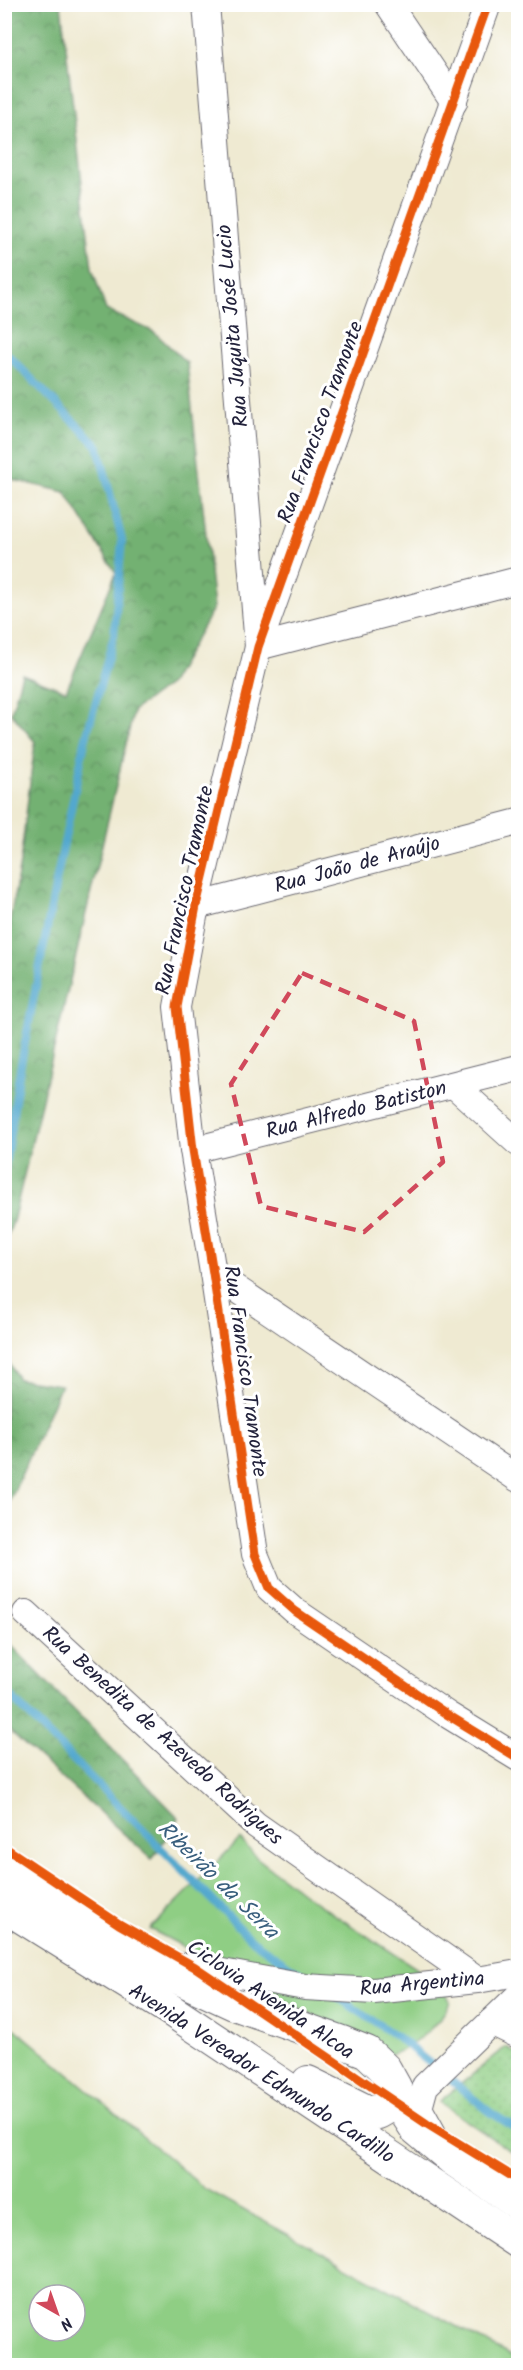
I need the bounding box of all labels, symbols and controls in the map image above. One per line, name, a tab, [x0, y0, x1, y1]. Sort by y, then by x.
street label: Rua Juquita José Lucio	[208, 223, 259, 429]
street label: Rua Francisco Tramonte	[269, 316, 374, 528]
street label: Rua Francisco Tramonte	[147, 782, 224, 998]
street label: Rua João de Araújo	[271, 827, 444, 903]
street label: Rua Alfredo Batiston	[262, 1072, 450, 1149]
street label: Rua Francisco Tramonte	[213, 1263, 276, 1480]
street label: Rua Benedita de Azevedo Rodrigues	[34, 1618, 290, 1854]
water label: Ribeirão da Serra	[148, 1813, 287, 1949]
street label: Ciclovia Avenida Alcoa	[180, 1932, 361, 2069]
street label: Rua Argentina	[358, 1963, 486, 2006]
street label: Avenida Vereador Edmundo Cardillo	[121, 1975, 401, 2173]
north arrow	[27, 2283, 87, 2343]
text: N	[54, 2311, 78, 2336]

